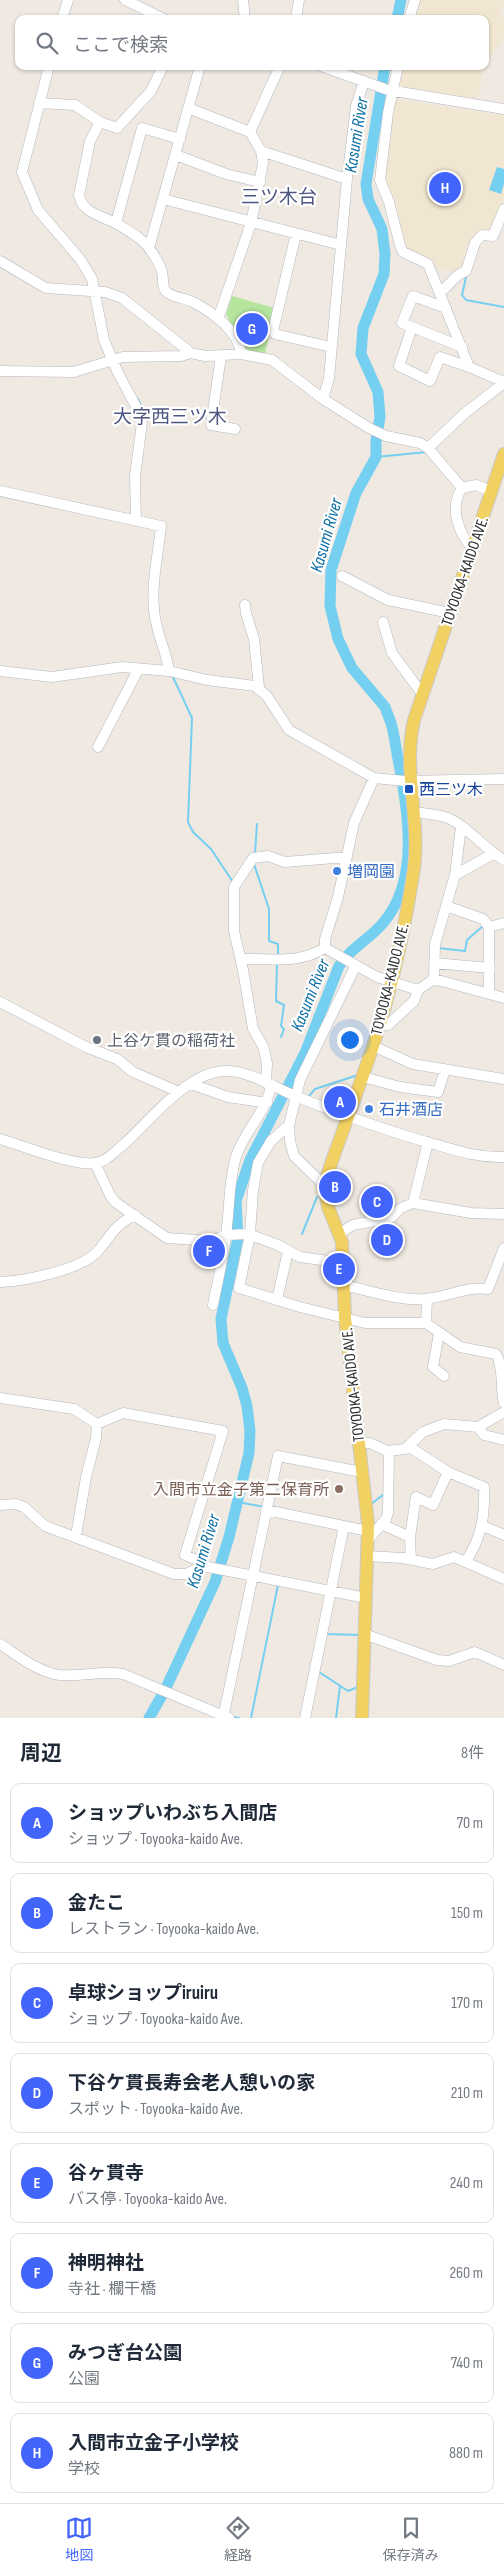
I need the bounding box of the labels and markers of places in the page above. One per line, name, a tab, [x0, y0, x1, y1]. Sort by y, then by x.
pin: H	[429, 169, 461, 207]
pin: G	[236, 310, 268, 348]
place label: 西三ツ木	[419, 781, 483, 800]
marker: 西三ツ木	[403, 783, 415, 795]
place label: 増岡園	[347, 863, 395, 882]
marker: 増岡園	[331, 865, 343, 877]
place label: 上谷ケ貫の稲荷社	[107, 1032, 235, 1051]
marker: 上谷ケ貫の稲荷社	[91, 1034, 103, 1046]
pin: A	[324, 1083, 356, 1121]
place label: 石井酒店	[379, 1101, 443, 1120]
marker: 石井酒店	[363, 1103, 375, 1115]
pin: B	[319, 1168, 351, 1206]
pin: C	[361, 1183, 393, 1221]
pin: D	[371, 1221, 403, 1259]
pin: F	[193, 1232, 225, 1270]
pin: E	[323, 1250, 355, 1288]
place label: 入間市立金子第二保育所	[153, 1481, 329, 1500]
marker: 入間市立金子第二保育所	[333, 1483, 345, 1495]

